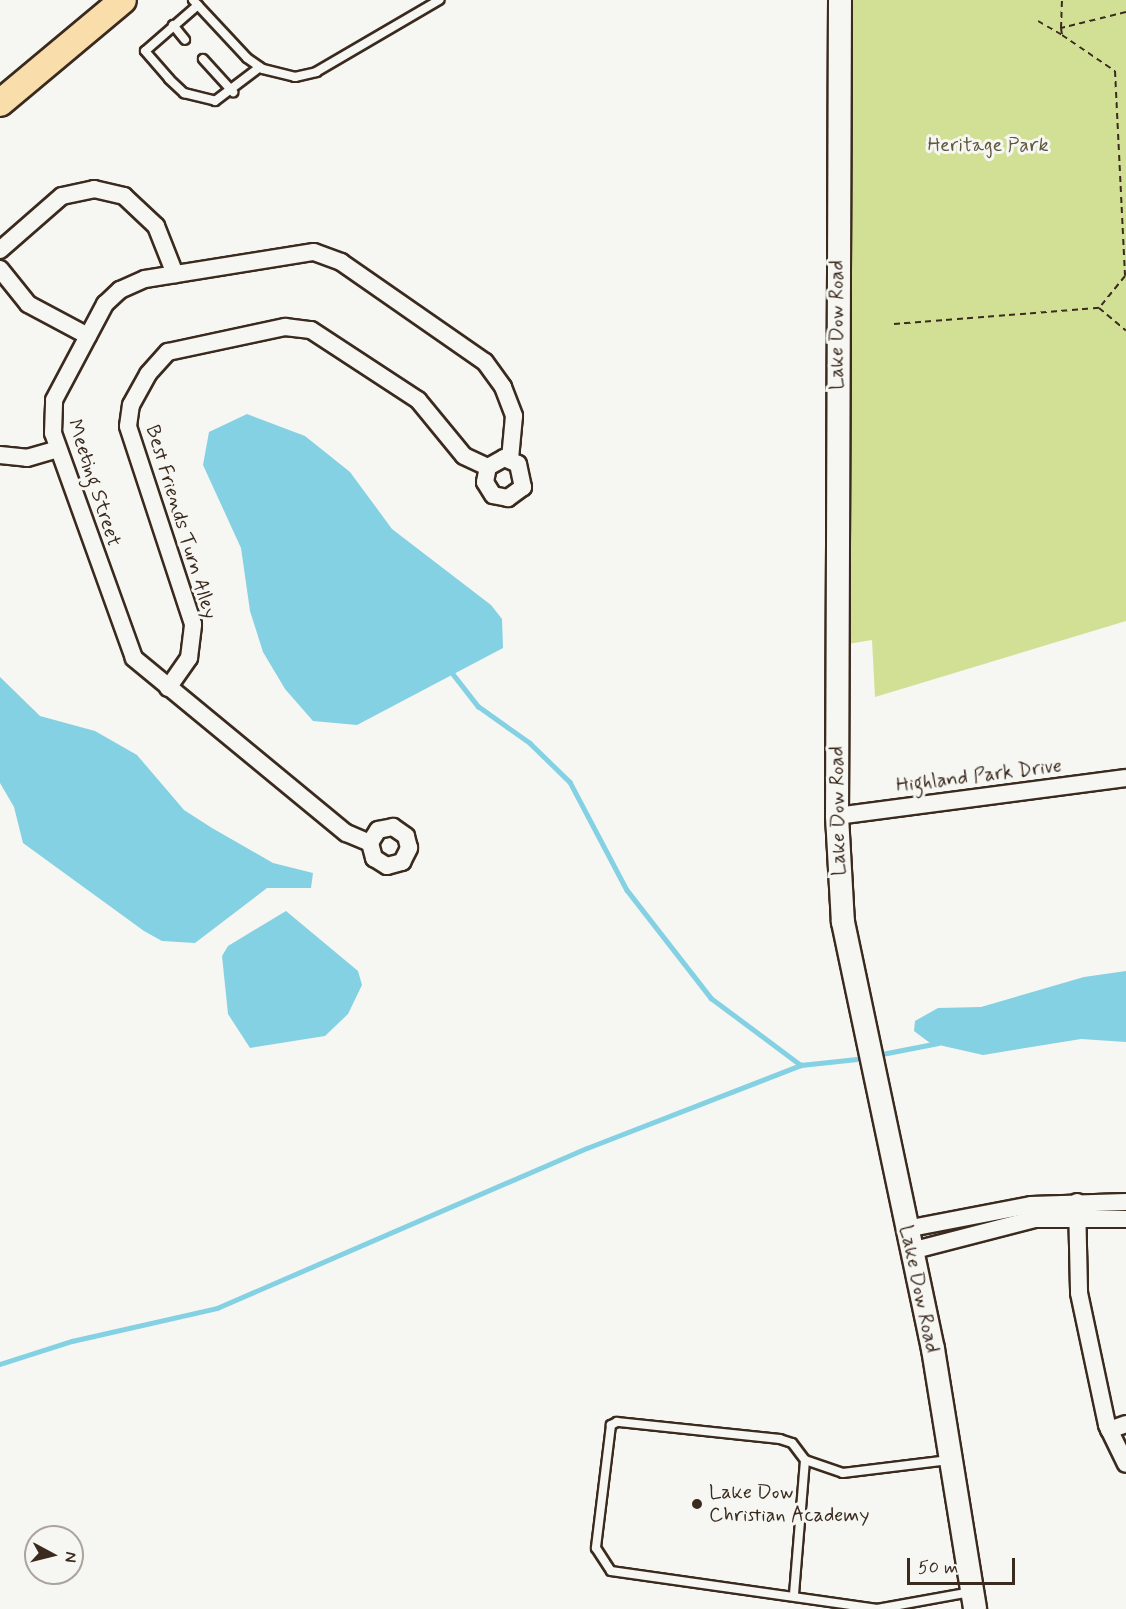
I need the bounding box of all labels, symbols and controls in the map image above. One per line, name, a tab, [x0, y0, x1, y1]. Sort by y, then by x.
park label: Heritage Park	[928, 133, 1048, 157]
street label: Lake Dow Road	[825, 260, 849, 390]
street label: Meeting Street	[62, 417, 126, 549]
street label: Best Friends Turn Alley	[140, 422, 222, 622]
street label: Lake Dow Road	[825, 746, 851, 876]
street label: Highland Park Drive	[895, 754, 1063, 798]
street label: Lake Dow Road	[894, 1223, 944, 1355]
place label: Lake Dow Christian Academy	[709, 1480, 872, 1527]
marker: Lake Dow Christian Academy	[690, 1497, 704, 1511]
north arrow	[24, 1525, 84, 1585]
scale bar	[910, 1546, 1018, 1584]
text: N	[59, 1550, 81, 1564]
text: 50 m	[918, 1556, 958, 1580]

